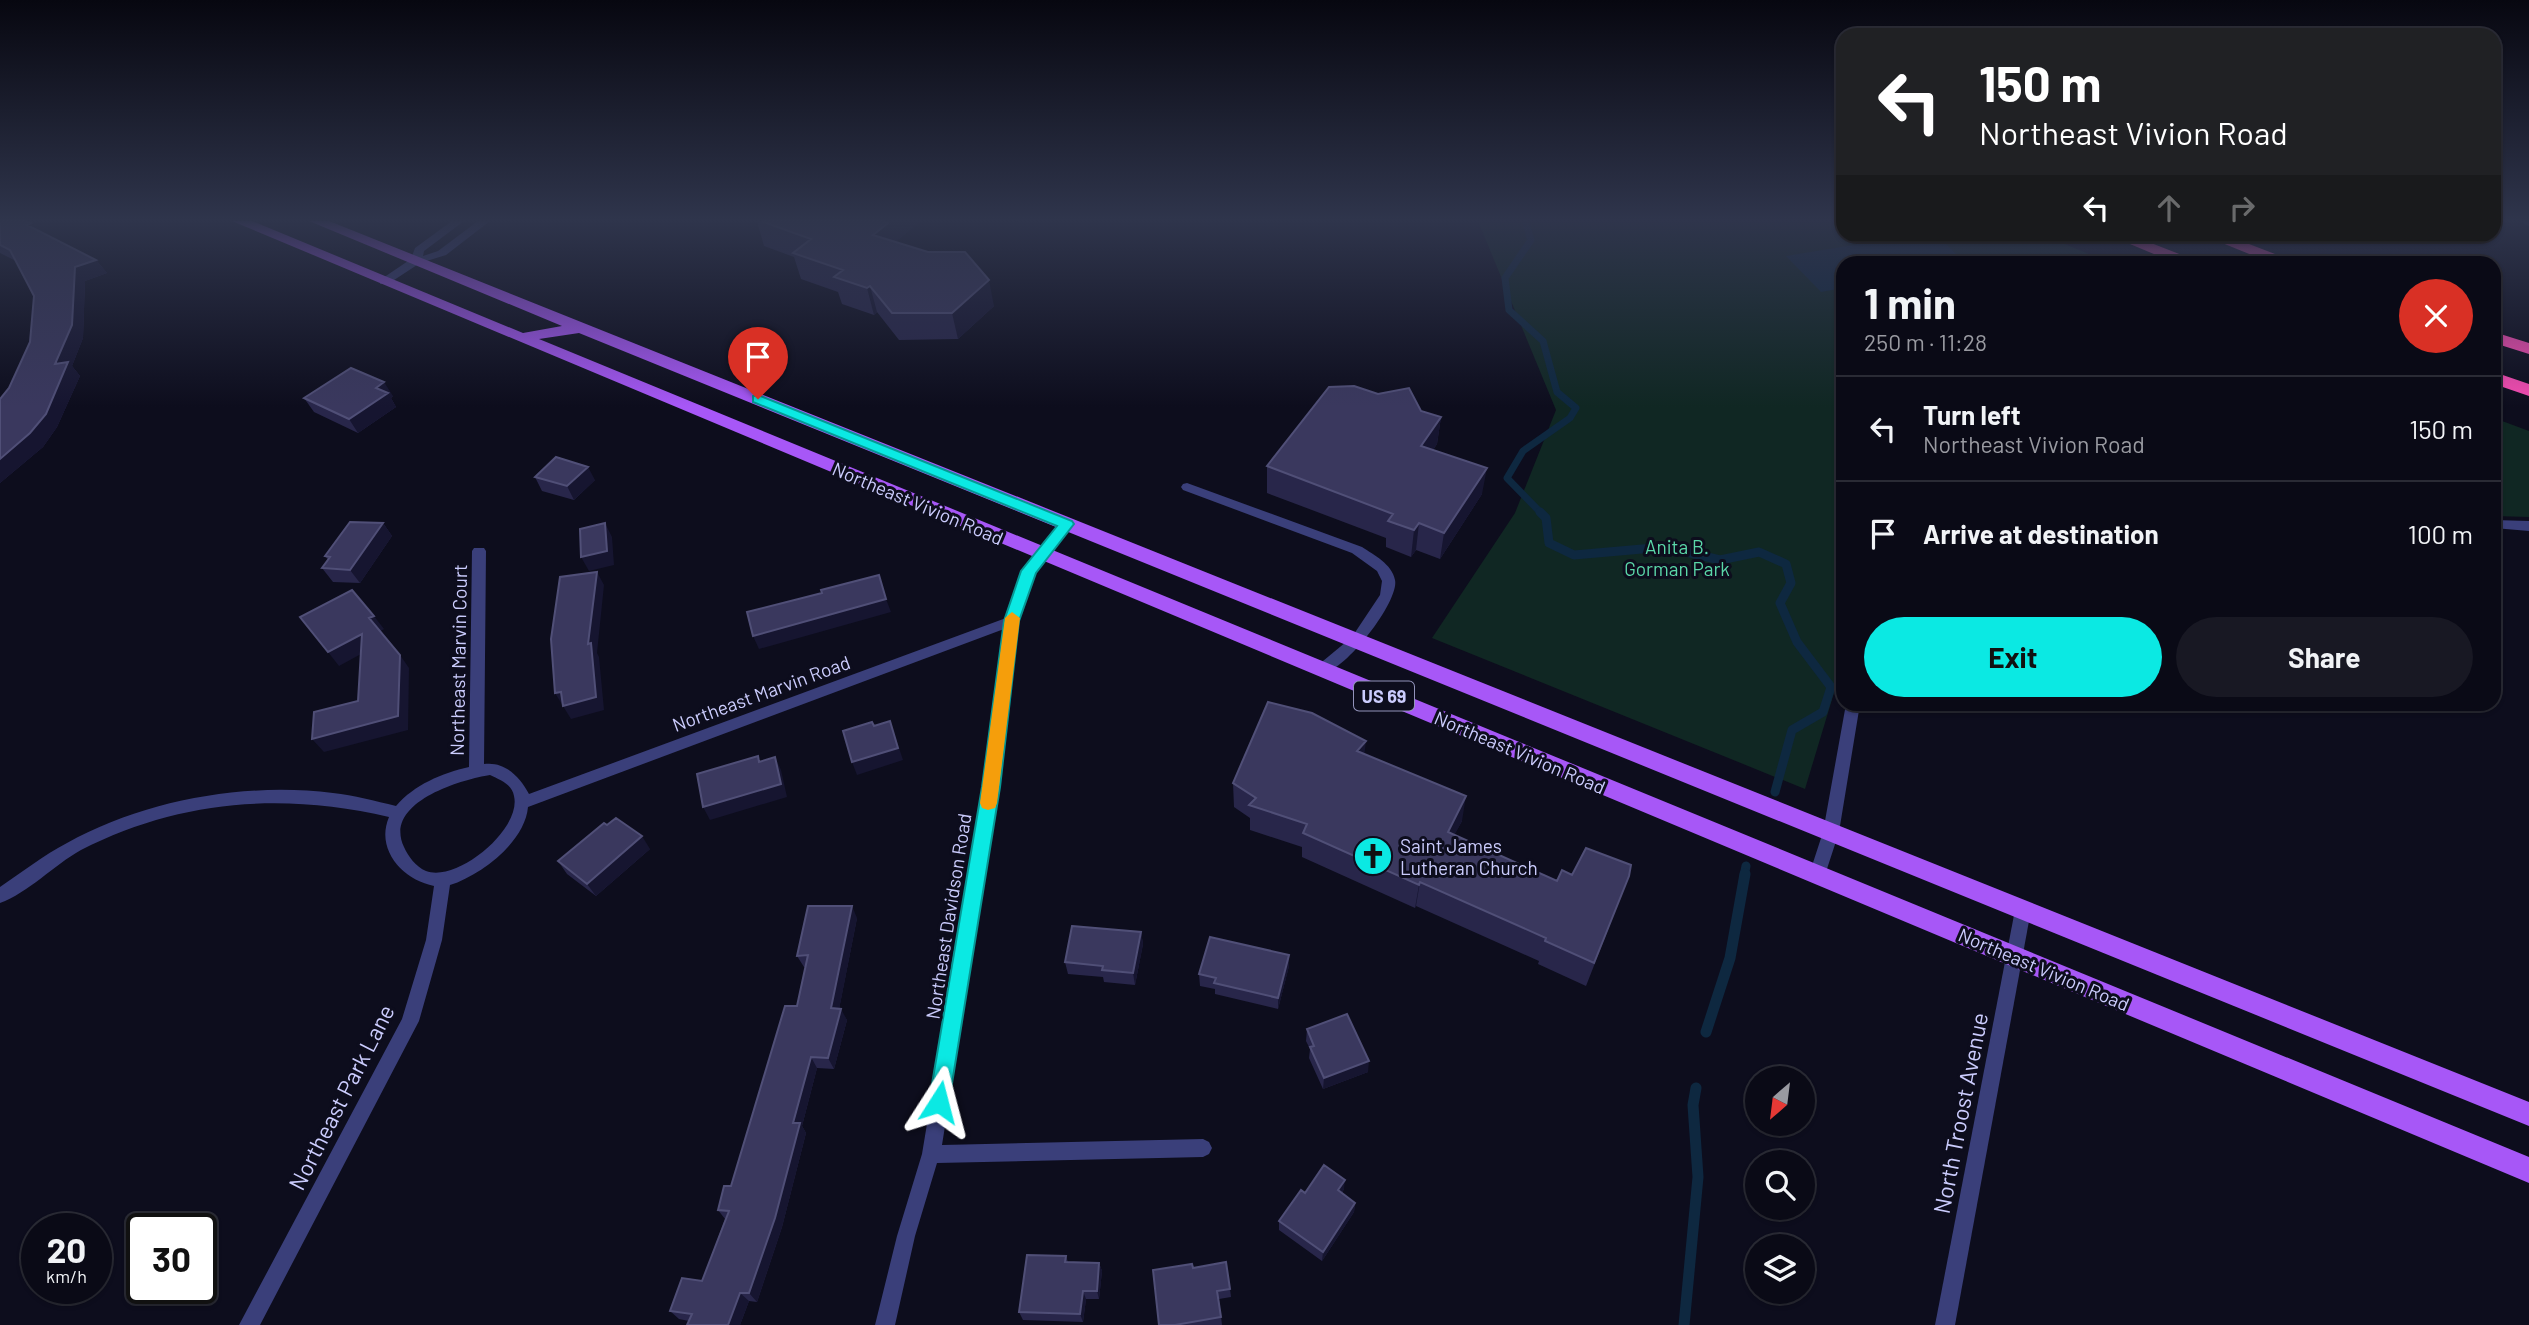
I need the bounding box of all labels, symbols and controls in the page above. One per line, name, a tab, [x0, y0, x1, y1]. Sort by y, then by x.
text: 150 m	[1979, 53, 2101, 112]
icon: left	[1864, 56, 1955, 147]
text: Northeast Vivion Road	[1979, 113, 2288, 151]
icon: left	[2077, 189, 2115, 227]
icon: ahead	[2150, 189, 2188, 227]
icon: right	[2223, 189, 2261, 227]
text: 1 min	[1864, 277, 1956, 327]
button: close	[2399, 279, 2473, 353]
pin	[728, 327, 788, 399]
text: 250 m · 11:28	[1864, 328, 1987, 356]
icon: arrive	[739, 338, 777, 376]
text: Turn left	[1923, 399, 2021, 430]
icon: left	[1864, 410, 1902, 448]
text: 150 m	[2409, 413, 2473, 444]
text: Northeast Vivion Road	[1923, 430, 2145, 458]
street label: Northeast Vivion Road	[829, 457, 1007, 549]
icon: arrive	[1864, 515, 1902, 553]
text: Arrive at destination	[1923, 518, 2159, 549]
text: 100 m	[2408, 518, 2473, 549]
park label: Anita B. Gorman Park	[1624, 535, 1730, 580]
street label: Northeast Marvin Court	[445, 564, 471, 756]
button: Exit	[1864, 617, 2162, 697]
button: Share	[2176, 617, 2473, 697]
street label: Northeast Marvin Road	[669, 650, 853, 736]
road number: US 69	[1354, 682, 1414, 710]
street label: Northeast Vivion Road	[1431, 706, 1609, 798]
street label: Northeast Davidson Road	[920, 811, 976, 1021]
place label: Saint James Lutheran Church	[1400, 834, 1538, 879]
church icon: Saint James Lutheran Church	[1352, 835, 1394, 877]
street label: Northeast Vivion Road	[1955, 923, 2133, 1015]
street label: Northeast Park Lane	[282, 1000, 400, 1194]
street label: North Troost Avenue	[1927, 1010, 1993, 1216]
position arrow	[902, 1065, 976, 1139]
north arrow	[1745, 1066, 1815, 1136]
map controls	[1745, 1066, 1815, 1304]
button: search	[1745, 1150, 1815, 1220]
speed limit sign: 30	[126, 1213, 217, 1304]
text: 20	[47, 1228, 86, 1270]
button: layers	[1745, 1234, 1815, 1304]
text: km/h	[46, 1265, 87, 1287]

